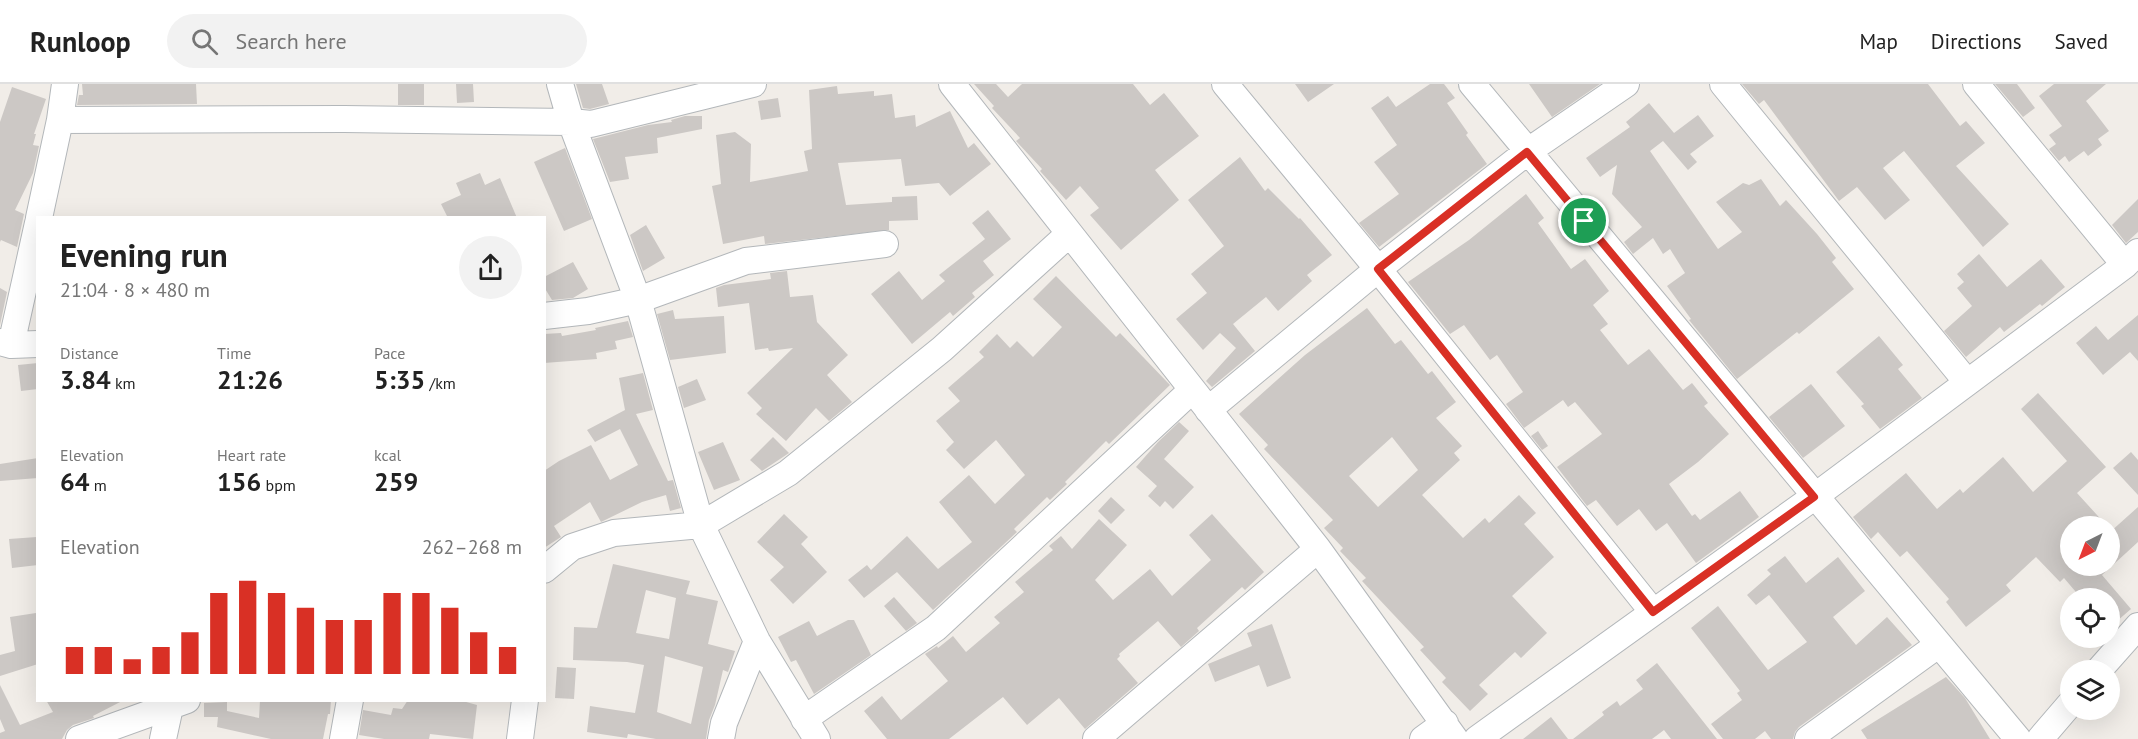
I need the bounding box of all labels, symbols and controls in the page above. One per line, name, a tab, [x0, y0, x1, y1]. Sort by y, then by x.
search box	[167, 14, 587, 68]
text: Runloop	[30, 23, 131, 60]
icon: search	[188, 25, 221, 58]
text: Search here	[236, 27, 347, 55]
text: Map	[1859, 28, 1898, 55]
text: Directions	[1931, 28, 2022, 55]
text: Saved	[2055, 28, 2108, 55]
pin	[1558, 195, 1609, 246]
icon: arrive	[1567, 204, 1600, 237]
text: Evening run	[60, 233, 228, 276]
button: share	[459, 236, 522, 299]
text: 21:04 · 8 × 480 m	[60, 277, 210, 303]
text: Distance	[60, 343, 119, 363]
text: Time	[217, 343, 251, 363]
text: Pace	[374, 343, 405, 363]
text: 3.84	[60, 363, 111, 396]
text: 21:26	[217, 363, 283, 396]
text: 5:35	[374, 363, 425, 396]
text: km	[111, 373, 136, 393]
text: /km	[425, 373, 456, 393]
text: Elevation	[60, 445, 124, 465]
text: Heart rate	[217, 445, 286, 465]
text: kcal	[374, 445, 401, 465]
text: 64	[60, 465, 89, 498]
text: 156	[217, 465, 261, 498]
text: 259	[374, 465, 418, 498]
text: m	[89, 475, 107, 495]
text: bpm	[261, 475, 296, 495]
north arrow	[2060, 516, 2120, 576]
map controls	[2060, 516, 2120, 720]
text: Elevation	[60, 534, 140, 560]
text: 262–268 m	[422, 534, 522, 560]
button: locate	[2060, 588, 2120, 648]
button: layers	[2060, 660, 2120, 720]

